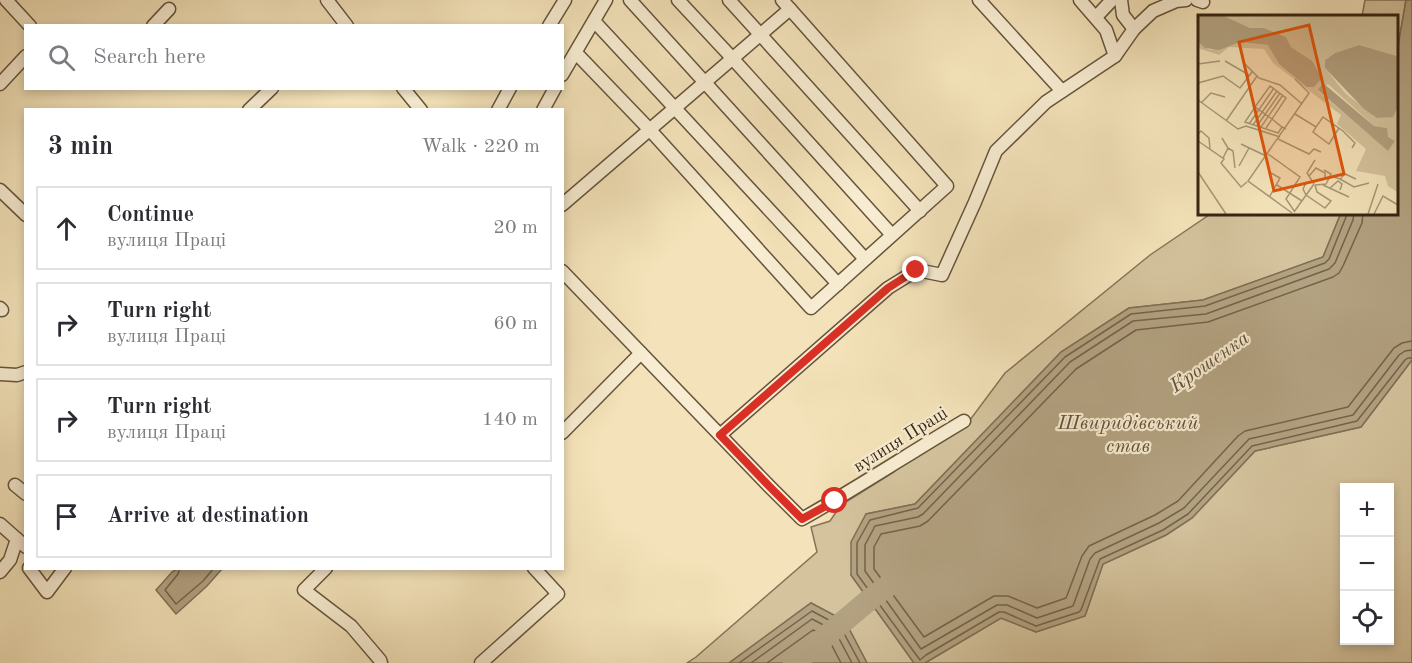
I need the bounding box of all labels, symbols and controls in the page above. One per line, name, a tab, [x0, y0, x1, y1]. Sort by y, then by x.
inset map	[1198, 15, 1397, 214]
search box	[24, 24, 564, 90]
icon: search	[45, 41, 78, 74]
text: Search here	[93, 46, 206, 68]
text: 3 min	[48, 134, 113, 160]
text: Walk · 220 m	[421, 137, 540, 157]
text: Continue	[107, 204, 194, 226]
icon: ahead	[50, 212, 83, 245]
text: 20 m	[493, 218, 538, 238]
text: вулиця Праці	[107, 231, 226, 251]
route end	[902, 256, 928, 282]
text: Turn right	[107, 300, 211, 322]
icon: right	[50, 308, 83, 341]
text: 60 m	[493, 314, 538, 334]
text: вулиця Праці	[107, 327, 226, 347]
water label: Крошенка	[1166, 328, 1254, 398]
text: Turn right	[107, 396, 211, 418]
icon: right	[50, 404, 83, 437]
street label: вулиця Праці	[850, 404, 951, 476]
text: 140 m	[482, 410, 538, 430]
water label: Швиридівський став	[1057, 414, 1198, 457]
text: вулиця Праці	[107, 423, 226, 443]
map controls	[1340, 483, 1394, 645]
button: +	[1340, 483, 1394, 537]
route start	[821, 487, 847, 513]
icon: arrive	[50, 500, 83, 533]
text: Arrive at destination	[107, 505, 309, 527]
button: −	[1340, 537, 1394, 591]
button: locate	[1340, 591, 1394, 645]

